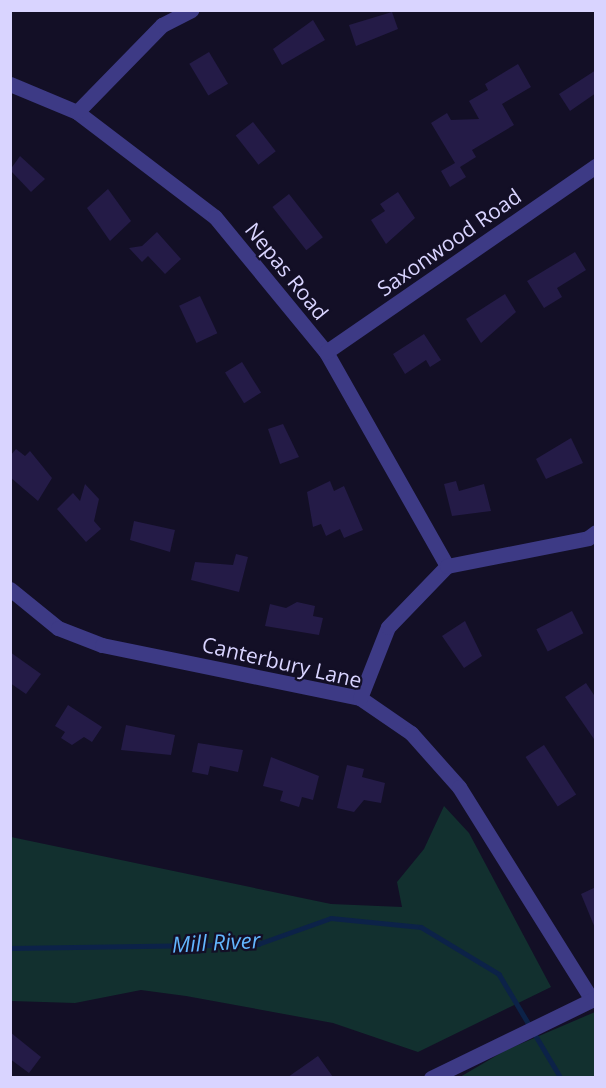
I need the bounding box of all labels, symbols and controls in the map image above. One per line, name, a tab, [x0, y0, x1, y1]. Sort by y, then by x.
street label: Saxonwood Road	[372, 183, 526, 301]
street label: Nepas Road	[240, 217, 334, 325]
street label: Canterbury Lane	[200, 631, 364, 693]
water label: Mill River	[171, 926, 261, 958]

